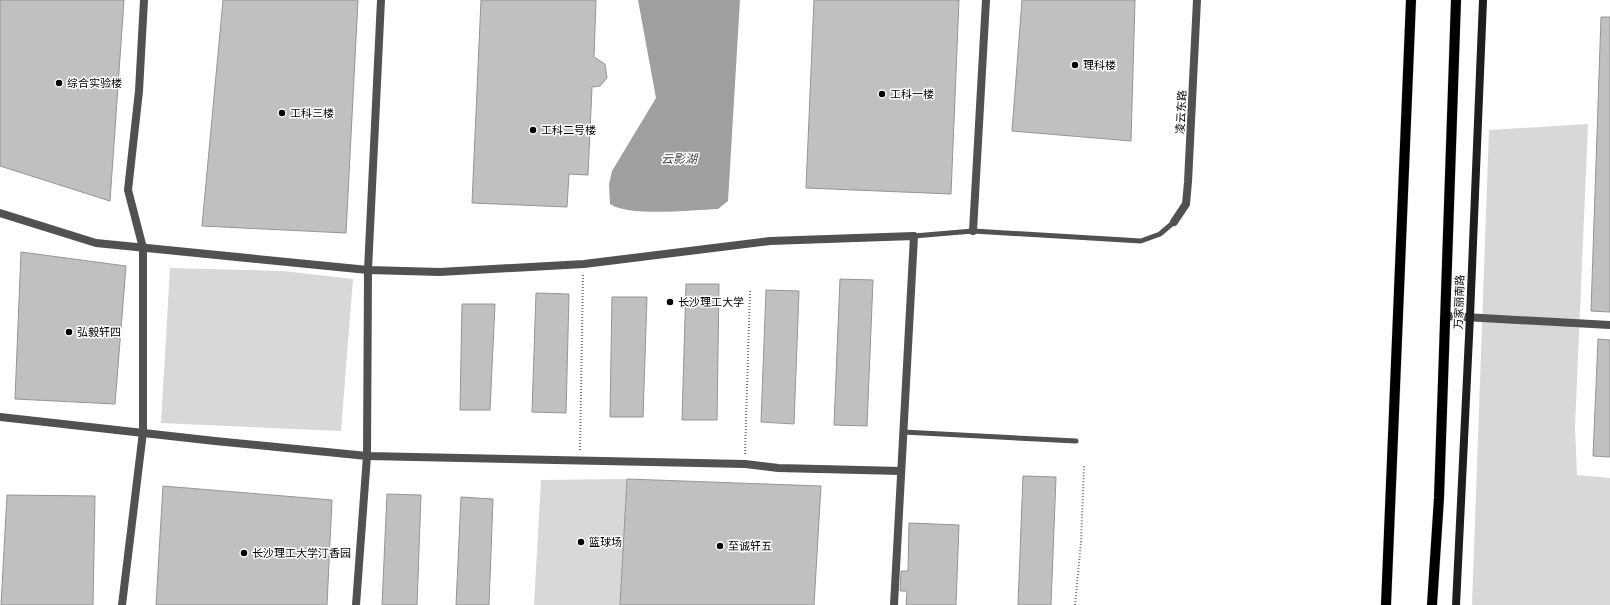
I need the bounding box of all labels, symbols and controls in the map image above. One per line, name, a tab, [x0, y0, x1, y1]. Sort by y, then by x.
place label: 理科楼	[1083, 57, 1116, 73]
marker: 理科楼	[1070, 60, 1080, 70]
place label: 综合实验楼	[67, 75, 122, 91]
marker: 综合实验楼	[54, 78, 64, 88]
place label: 工科一楼	[890, 86, 934, 102]
marker: 工科一楼	[877, 89, 887, 99]
street label: 凌云东路	[1172, 90, 1190, 134]
place label: 工科三楼	[290, 105, 334, 121]
marker: 工科三楼	[277, 108, 287, 118]
place label: 工科二号楼	[541, 122, 596, 138]
marker: 工科二号楼	[528, 125, 538, 135]
water label: 云影湖	[661, 149, 699, 168]
street label: 万家丽南路	[1450, 274, 1468, 330]
place label: 长沙理工大学	[678, 294, 744, 310]
marker: 长沙理工大学	[665, 297, 675, 307]
place label: 弘毅轩四	[77, 324, 121, 340]
marker: 弘毅轩四	[64, 327, 74, 337]
place label: 篮球场	[589, 534, 622, 550]
marker: 篮球场	[576, 537, 586, 547]
place label: 至诚轩五	[728, 538, 772, 554]
marker: 至诚轩五	[715, 541, 725, 551]
place label: 长沙理工大学汀香园	[252, 545, 351, 561]
marker: 长沙理工大学汀香园	[239, 548, 249, 558]

